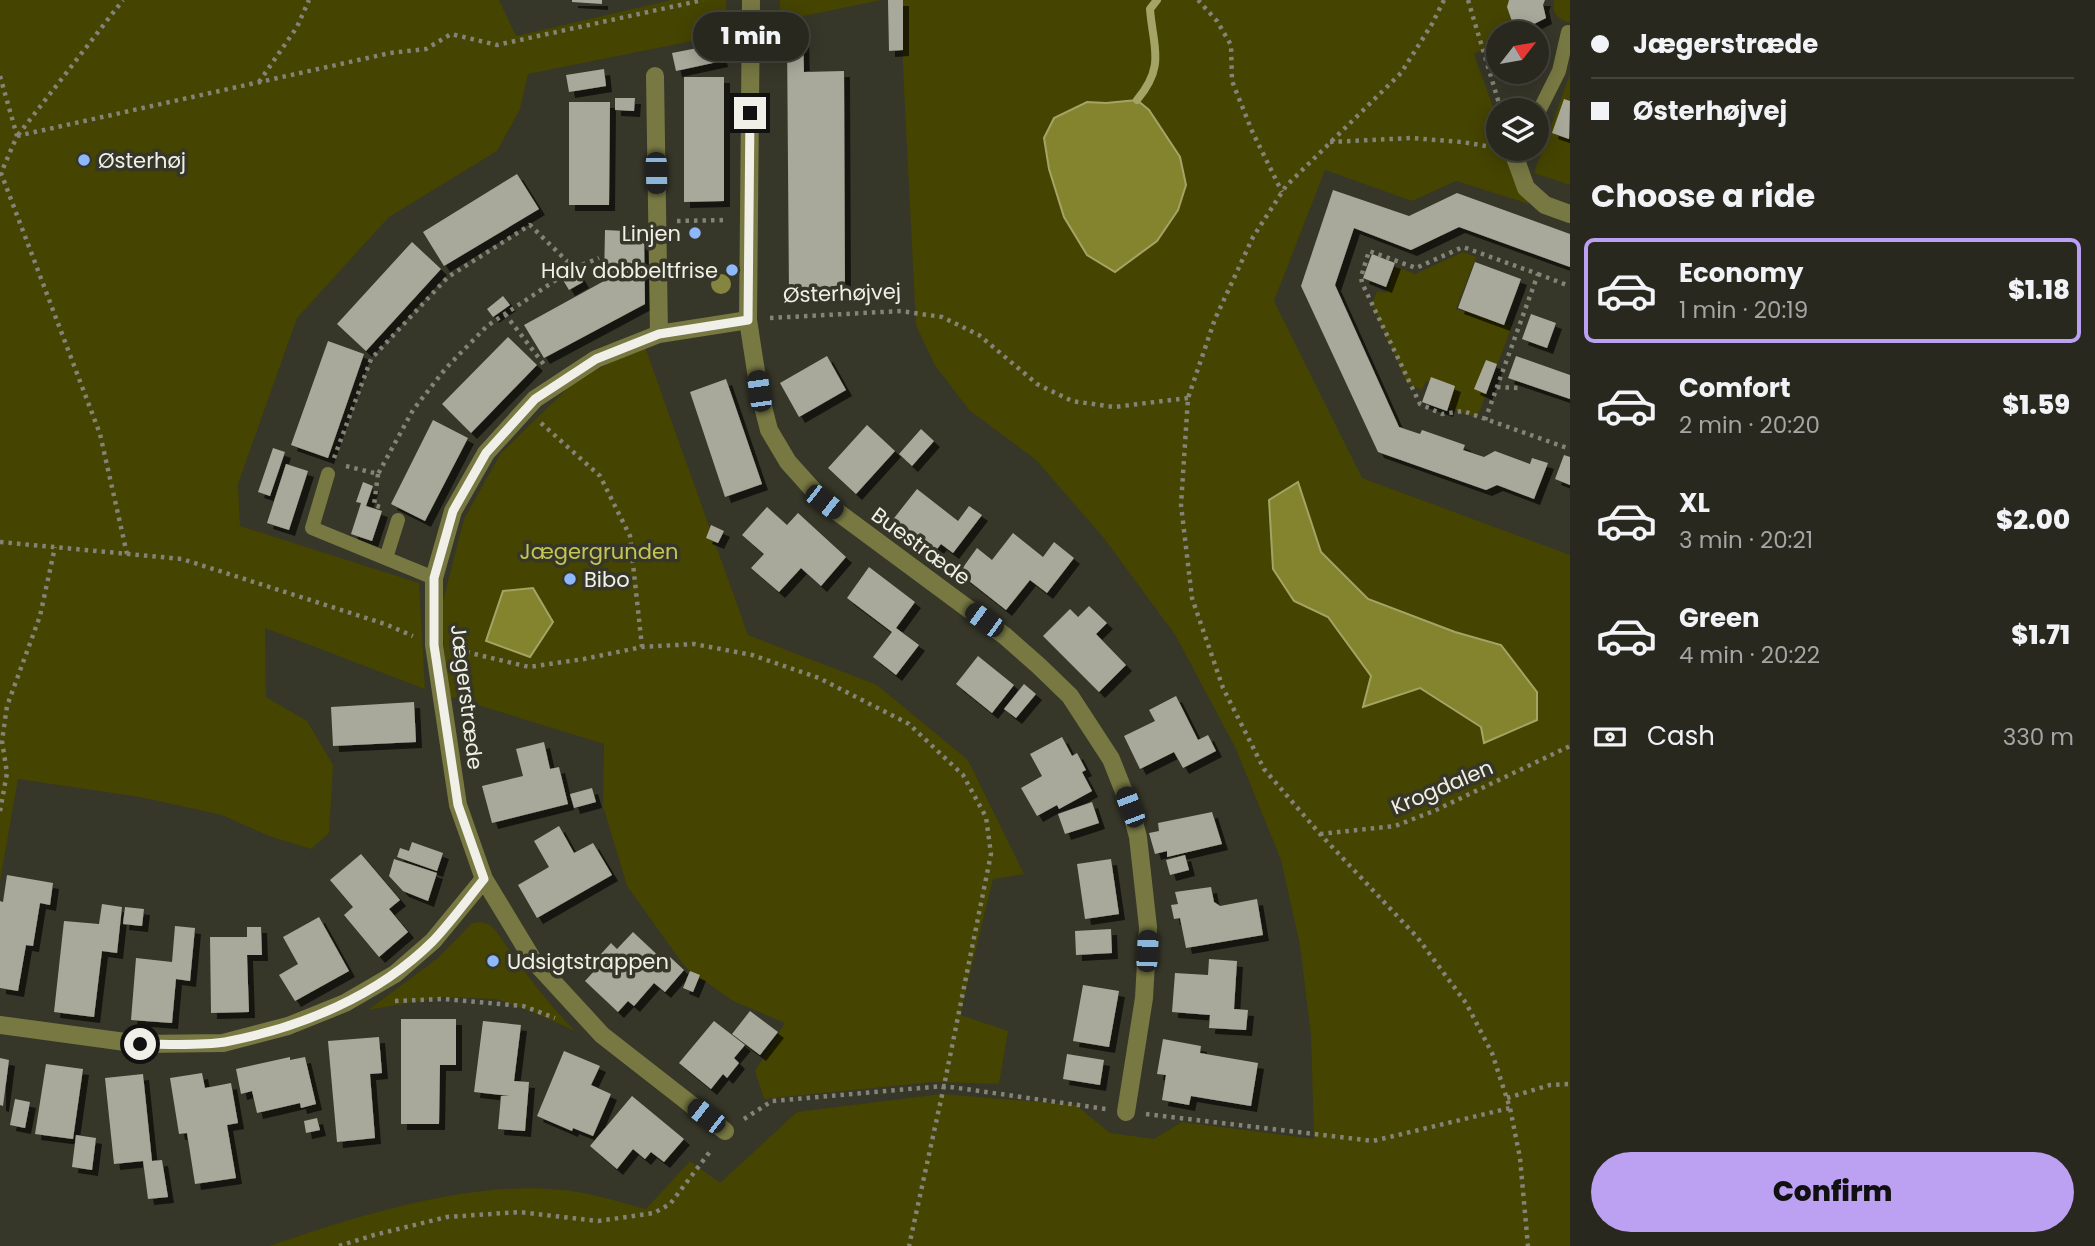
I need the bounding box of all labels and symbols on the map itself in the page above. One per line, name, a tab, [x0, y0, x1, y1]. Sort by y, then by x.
callout: 1 min	[692, 11, 808, 60]
north arrow	[1486, 21, 1549, 84]
route end	[734, 97, 766, 129]
place label: Østerhøj	[98, 146, 186, 175]
marker: Østerhøj	[76, 152, 92, 168]
car	[646, 152, 667, 194]
place label: Linjen	[622, 219, 681, 248]
marker: Linjen	[687, 225, 703, 241]
place label: Halv dobbeltfrise	[541, 256, 718, 285]
marker: Halv dobbeltfrise	[724, 262, 740, 278]
street label: Østerhøjvej	[782, 276, 902, 310]
car	[746, 369, 773, 413]
car	[801, 481, 848, 523]
street label: Buestræde	[866, 500, 976, 592]
park label: Jægergrunden	[520, 537, 678, 566]
place label: Bibo	[584, 565, 630, 594]
marker: Bibo	[562, 571, 578, 587]
car	[961, 599, 1008, 641]
street label: Jægerstræde	[444, 623, 490, 771]
street label: Krogdalen	[1387, 753, 1497, 821]
car	[1113, 784, 1148, 830]
car	[1136, 929, 1159, 973]
place label: Udsigtstrappen	[507, 947, 669, 976]
marker: Udsigtstrappen	[485, 953, 501, 969]
route start	[124, 1028, 156, 1060]
car	[683, 1095, 730, 1137]

